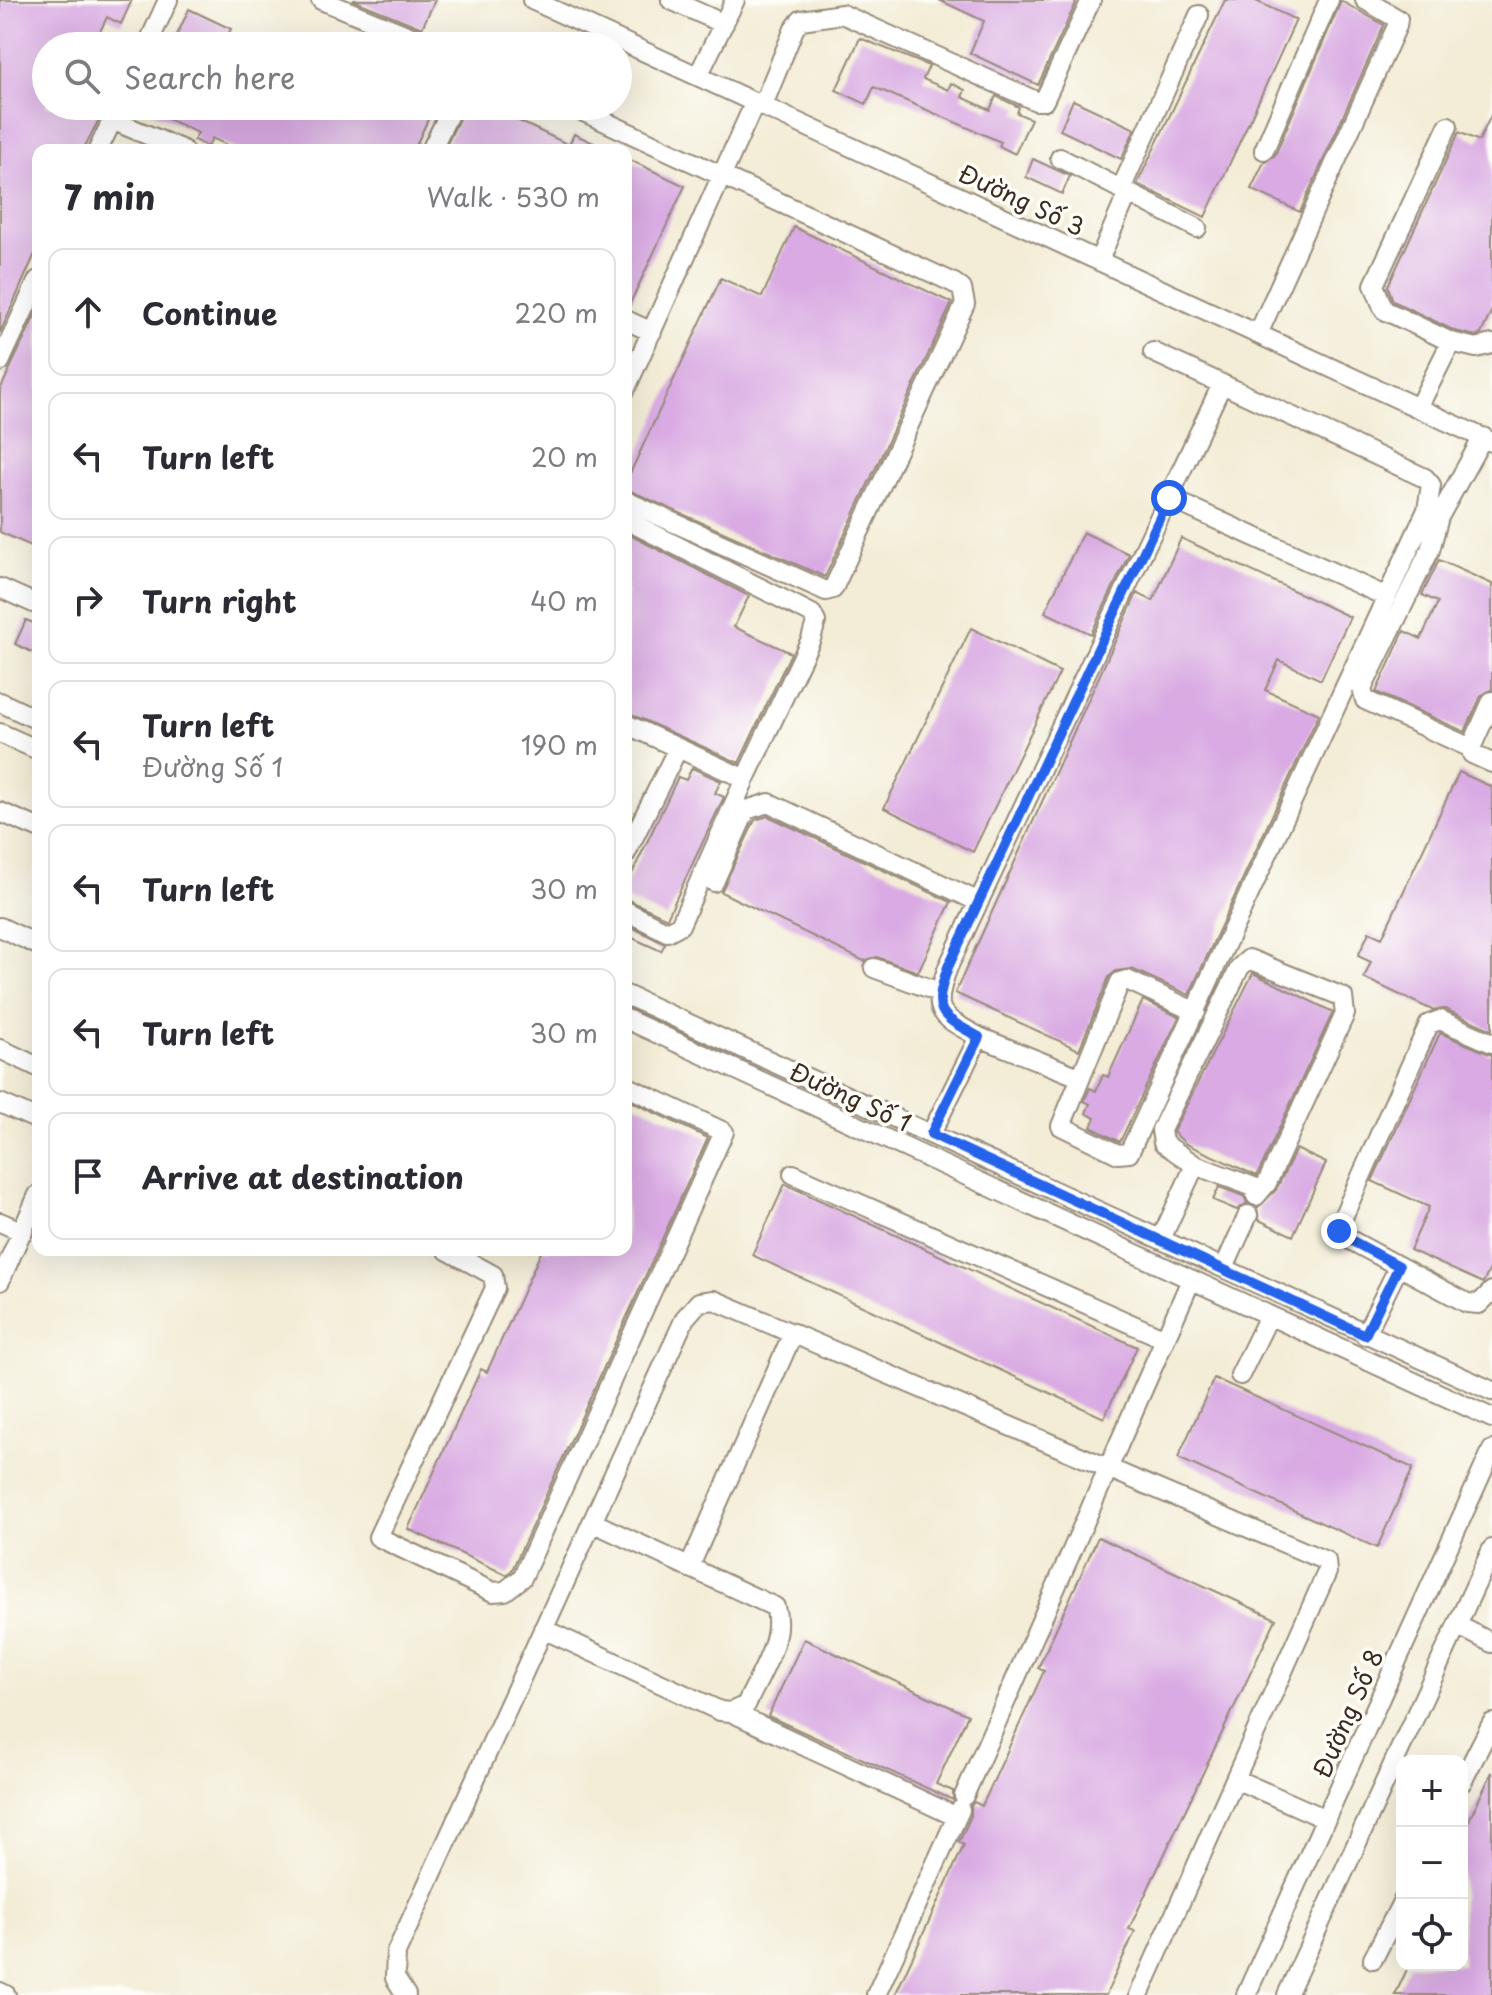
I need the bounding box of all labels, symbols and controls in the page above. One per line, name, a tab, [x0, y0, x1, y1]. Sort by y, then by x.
search box	[32, 32, 632, 120]
icon: search	[60, 54, 104, 98]
text: Search here	[124, 54, 296, 99]
street label: Đường Số 3	[953, 154, 1091, 244]
text: 7 min	[64, 170, 155, 222]
text: Walk · 530 m	[427, 177, 600, 216]
icon: ahead	[66, 290, 110, 334]
text: Continue	[142, 290, 277, 335]
text: 220 m	[514, 293, 598, 332]
icon: left	[66, 434, 110, 478]
text: Turn left	[142, 434, 274, 479]
text: 20 m	[531, 437, 598, 476]
route start	[1151, 480, 1187, 516]
icon: right	[66, 578, 110, 622]
text: Turn right	[142, 578, 297, 623]
text: 40 m	[530, 581, 598, 620]
text: Turn left	[142, 702, 274, 747]
icon: left	[66, 722, 110, 766]
text: 190 m	[521, 725, 598, 764]
text: Đường Số 1	[142, 747, 283, 786]
icon: left	[66, 866, 110, 910]
text: Turn left	[142, 866, 274, 911]
text: 30 m	[530, 869, 598, 908]
icon: left	[66, 1010, 110, 1054]
text: Turn left	[142, 1010, 274, 1055]
text: 30 m	[530, 1013, 598, 1052]
street label: Đường Số 1	[784, 1052, 918, 1140]
icon: arrive	[66, 1154, 110, 1198]
text: Arrive at destination	[142, 1154, 464, 1199]
route end	[1321, 1213, 1357, 1249]
street label: Đường Số 8	[1303, 1643, 1391, 1783]
map controls	[1396, 1755, 1468, 1971]
button: +	[1396, 1755, 1468, 1827]
button: −	[1396, 1827, 1468, 1899]
button: locate	[1396, 1899, 1468, 1971]

